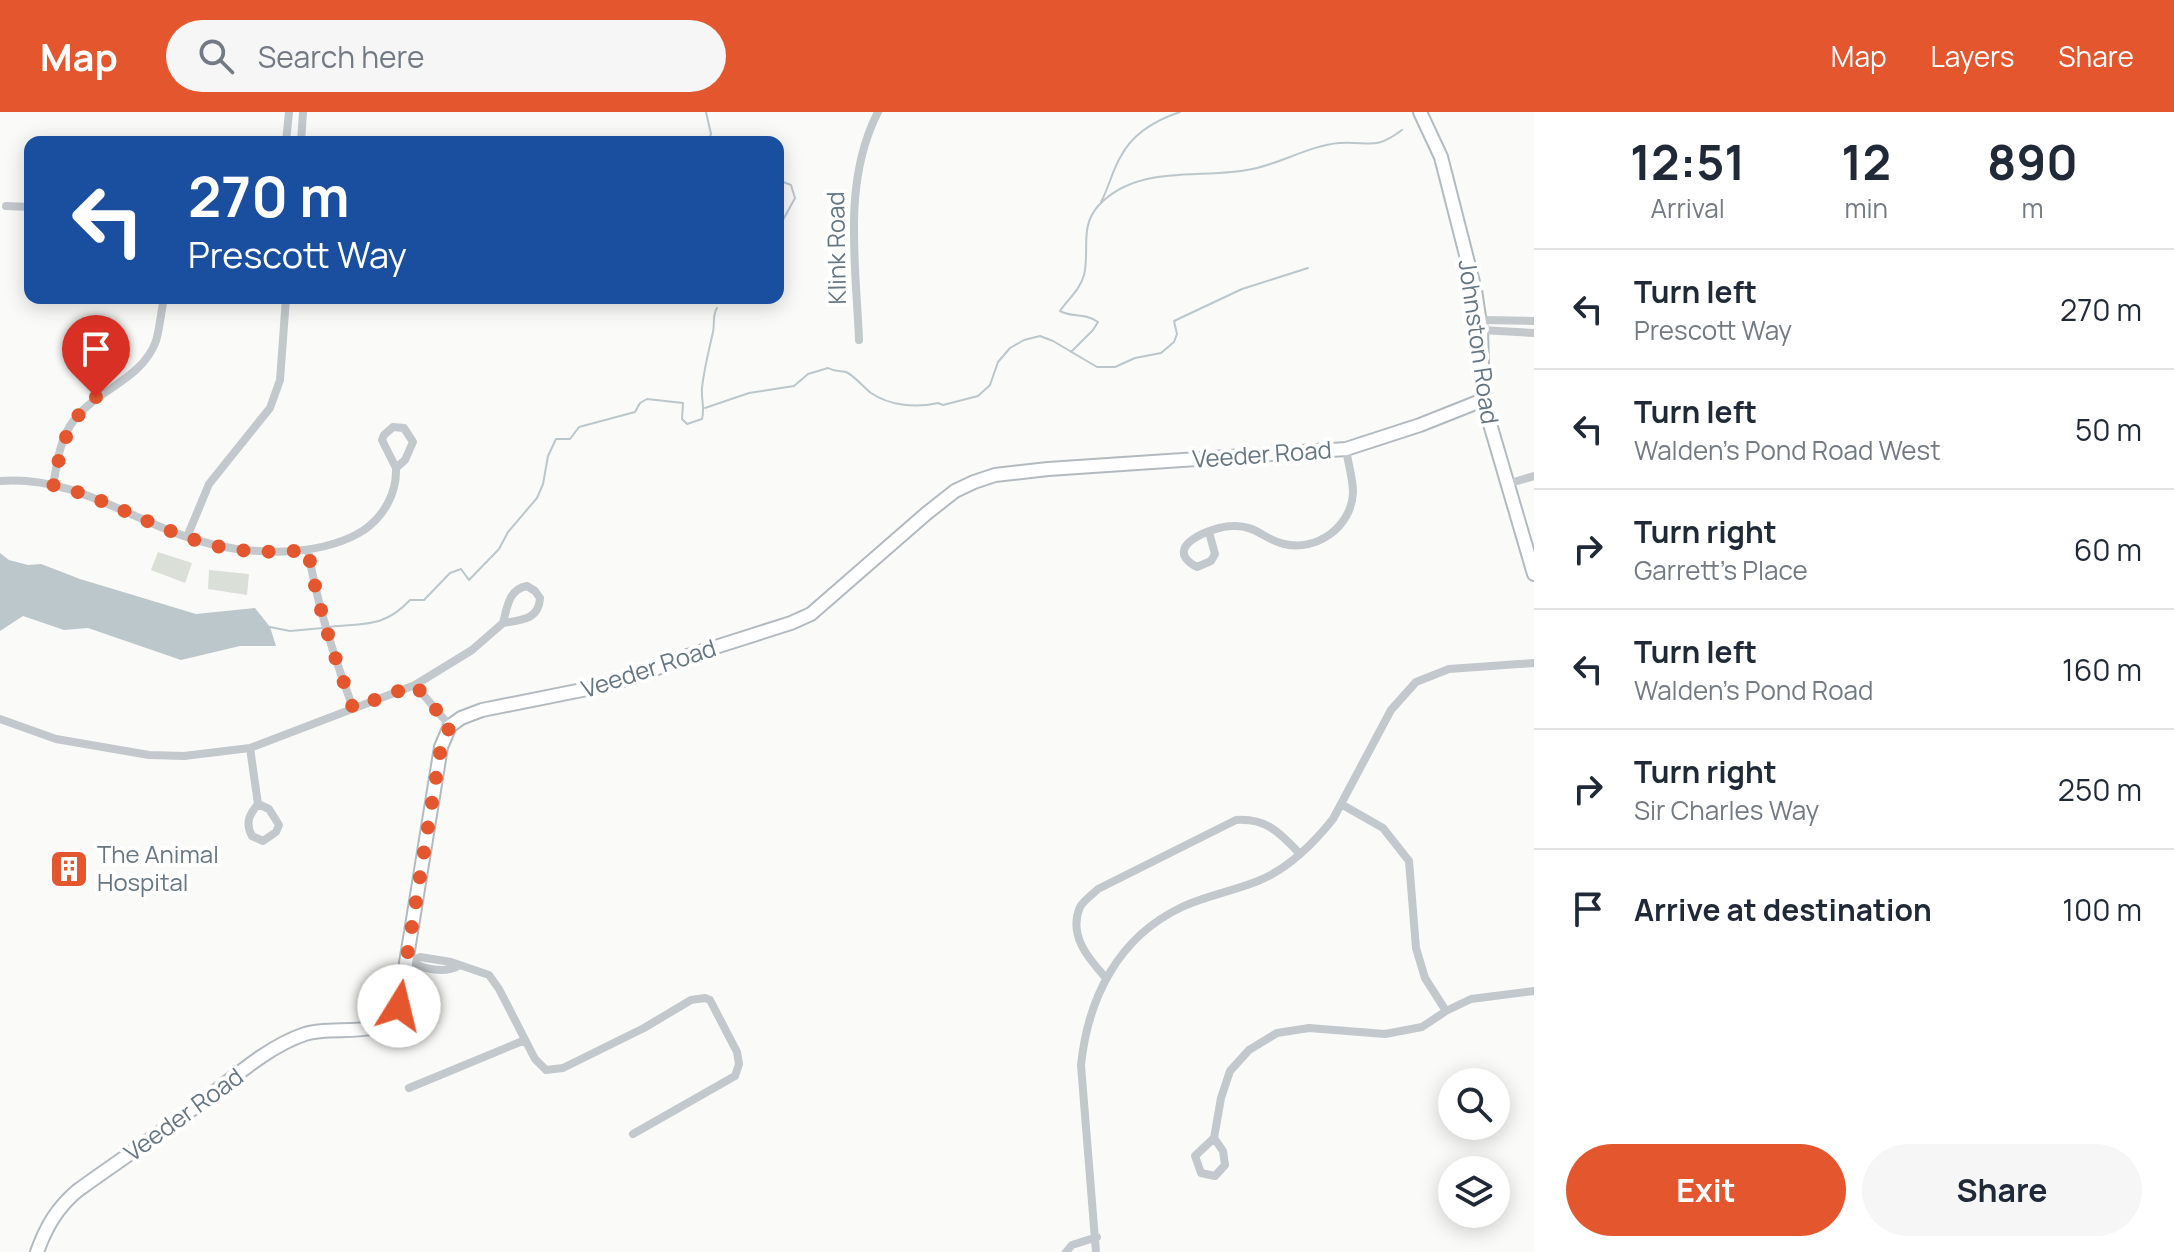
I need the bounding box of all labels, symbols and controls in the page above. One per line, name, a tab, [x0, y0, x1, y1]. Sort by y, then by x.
search box	[166, 20, 726, 92]
text: Map	[40, 30, 118, 82]
icon: search	[194, 34, 238, 78]
text: Search here	[258, 36, 425, 77]
text: Map	[1831, 37, 1887, 75]
text: Layers	[1931, 37, 2014, 75]
text: Share	[2058, 37, 2134, 75]
text: 12:51	[1630, 129, 1745, 194]
text: 12	[1841, 129, 1891, 194]
text: 890	[1987, 129, 2078, 194]
text: 270 m	[188, 157, 350, 234]
icon: left	[56, 168, 160, 272]
text: Arrival	[1651, 190, 1725, 226]
text: min	[1844, 190, 1888, 226]
text: m	[2021, 190, 2043, 226]
street label: Klink Road	[818, 191, 853, 305]
text: Prescott Way	[188, 230, 407, 279]
street label: Johnston Road	[1452, 257, 1507, 426]
text: Turn left	[1634, 271, 1757, 312]
icon: left	[1566, 287, 1610, 331]
text: 270 m	[2060, 289, 2142, 330]
text: Prescott Way	[1634, 312, 1792, 348]
pin	[62, 315, 130, 397]
icon: arrive	[74, 327, 118, 371]
text: Turn left	[1634, 391, 1757, 432]
icon: left	[1566, 407, 1610, 451]
text: 50 m	[2075, 409, 2142, 450]
street label: Veeder Road	[1191, 432, 1333, 475]
text: Walden's Pond Road West	[1634, 432, 1941, 468]
text: Turn right	[1634, 511, 1777, 552]
icon: right	[1566, 527, 1610, 571]
text: 60 m	[2074, 529, 2142, 570]
text: Garrett's Place	[1634, 552, 1808, 588]
street label: Veeder Road	[577, 630, 720, 705]
text: Turn left	[1634, 631, 1757, 672]
icon: left	[1566, 647, 1610, 691]
text: 160 m	[2062, 649, 2142, 690]
text: Walden's Pond Road	[1634, 672, 1873, 708]
text: Turn right	[1634, 751, 1777, 792]
icon: right	[1566, 767, 1610, 811]
text: 250 m	[2058, 769, 2142, 810]
text: Sir Charles Way	[1634, 792, 1819, 828]
place label: The Animal Hospital	[97, 837, 219, 898]
building icon: The Animal Hospital	[48, 848, 90, 890]
icon: arrive	[1566, 887, 1610, 931]
text: Arrive at destination	[1634, 889, 1932, 930]
text: 100 m	[2062, 889, 2142, 930]
position arrow	[357, 964, 441, 1048]
street label: Veeder Road	[117, 1059, 249, 1168]
map controls	[1438, 1068, 1510, 1228]
button: search	[1438, 1068, 1510, 1140]
button: Exit	[1566, 1144, 1846, 1236]
button: Share	[1862, 1144, 2142, 1236]
button: layers	[1438, 1156, 1510, 1228]

